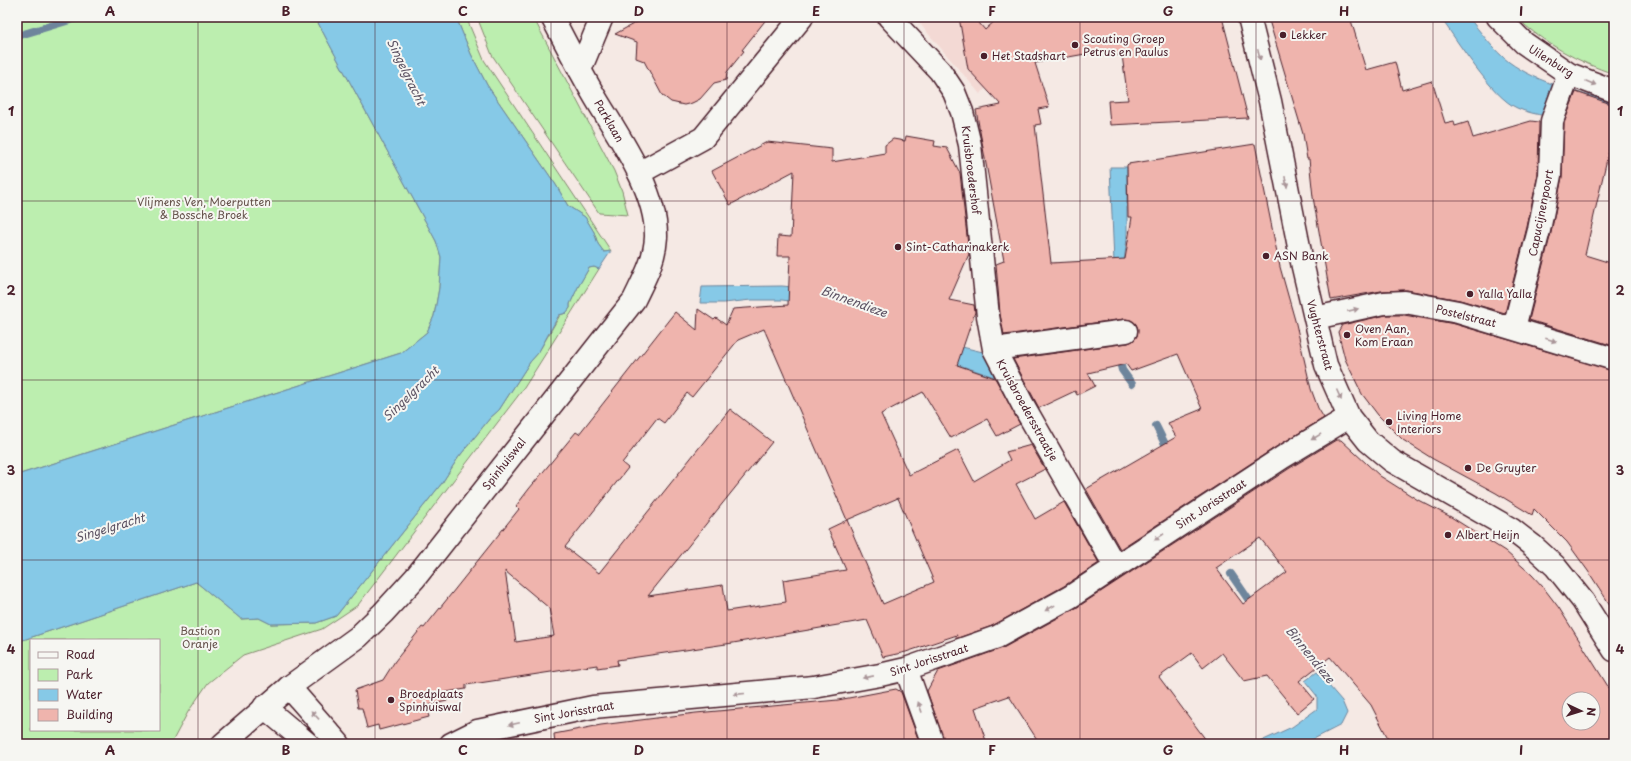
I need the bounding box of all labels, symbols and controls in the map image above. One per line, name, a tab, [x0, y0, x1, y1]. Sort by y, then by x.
text: A	[105, 1, 115, 20]
text: B	[282, 1, 291, 20]
text: C	[458, 1, 468, 20]
text: D	[634, 1, 644, 20]
text: E	[812, 1, 820, 20]
text: F	[988, 1, 996, 20]
text: G	[1163, 1, 1173, 20]
text: H	[1339, 1, 1349, 20]
text: I	[1519, 1, 1523, 20]
place label: Lekker	[1291, 26, 1327, 43]
place label: Scouting Groep Petrus en Paulus	[1083, 30, 1168, 60]
marker: Lekker	[1278, 30, 1288, 40]
water label: Singelgracht	[383, 35, 432, 110]
marker: Scouting Groep Petrus en Paulus	[1070, 40, 1080, 50]
street label: Uilenburg	[1525, 40, 1577, 81]
place label: Het Stadshart	[992, 47, 1066, 64]
one-way arrow	[1256, 49, 1262, 61]
marker: Het Stadshart	[979, 51, 989, 61]
one-way arrow	[1586, 81, 1598, 87]
street label: Parklaan	[590, 96, 629, 145]
text: 1	[8, 101, 14, 120]
text: 1	[1617, 101, 1623, 120]
street label: Kruisbroedershof	[958, 124, 985, 216]
street label: Capucijnenpoort	[1524, 167, 1557, 258]
one-way arrow	[1283, 176, 1289, 188]
park label: Vlijmens Ven, Moerputten & Bossche Broek	[137, 193, 271, 223]
place label: Sint-Catharinakerk	[906, 238, 1010, 255]
marker: Sint-Catharinakerk	[893, 242, 903, 252]
place label: ASN Bank	[1274, 247, 1329, 264]
marker: ASN Bank	[1261, 251, 1271, 261]
text: 2	[6, 280, 16, 299]
text: 2	[1615, 280, 1625, 299]
water label: Binnendieze	[819, 281, 890, 321]
place label: Yalla Yalla	[1478, 285, 1533, 302]
marker: Yalla Yalla	[1465, 289, 1475, 299]
street label: Vughterstraat	[1303, 298, 1338, 373]
street label: Postelstraat	[1434, 300, 1499, 331]
one-way arrow	[1347, 306, 1359, 312]
place label: Oven Aan, Kom Eraan	[1355, 320, 1413, 350]
marker: Oven Aan, Kom Eraan	[1342, 330, 1352, 340]
one-way arrow	[1545, 337, 1557, 343]
street label: Kruisbroedersstraatje	[992, 356, 1063, 464]
water label: Singelgracht	[378, 360, 444, 425]
one-way arrow	[1336, 390, 1342, 401]
place label: Living Home Interiors	[1397, 407, 1461, 437]
marker: Living Home Interiors	[1384, 417, 1394, 427]
one-way arrow	[1311, 433, 1321, 441]
street label: Spinhuiswal	[478, 434, 530, 494]
place label: De Gruyter	[1476, 459, 1537, 476]
text: 3	[7, 460, 16, 479]
text: 3	[1616, 460, 1625, 479]
marker: De Gruyter	[1463, 463, 1473, 473]
street label: Sint Jorisstraat	[1172, 474, 1250, 533]
water label: Singelgracht	[73, 507, 149, 546]
place label: Albert Heijn	[1456, 526, 1520, 543]
marker: Albert Heijn	[1443, 530, 1453, 540]
one-way arrow	[1154, 533, 1164, 541]
one-way arrow	[1044, 604, 1056, 611]
park label: Bastion Oranje	[180, 622, 220, 652]
water label: Binnendieze	[1282, 622, 1340, 687]
text: 4	[7, 639, 16, 658]
legend	[30, 639, 160, 731]
street label: Sint Jorisstraat	[888, 639, 971, 680]
text: 4	[1616, 639, 1625, 658]
text: Road	[66, 645, 95, 663]
text: Park	[66, 665, 93, 683]
one-way arrow	[862, 674, 874, 680]
text: Water	[66, 685, 103, 703]
place label: Broedplaats Spinhuiswal	[399, 685, 463, 715]
one-way arrow	[733, 690, 746, 697]
north arrow	[1561, 691, 1601, 731]
marker: Broedplaats Spinhuiswal	[386, 695, 396, 705]
street label: Sint Jorisstraat	[532, 696, 616, 727]
one-way arrow	[917, 701, 923, 713]
text: Building	[66, 705, 113, 723]
text: N	[1583, 707, 1600, 717]
one-way arrow	[310, 710, 319, 721]
one-way arrow	[508, 721, 520, 727]
text: A	[105, 740, 115, 759]
text: B	[282, 740, 291, 759]
text: C	[458, 740, 468, 759]
text: D	[634, 740, 644, 759]
text: E	[812, 740, 820, 759]
text: F	[988, 740, 996, 759]
text: G	[1163, 740, 1173, 759]
text: H	[1339, 740, 1349, 759]
text: I	[1519, 740, 1523, 759]

